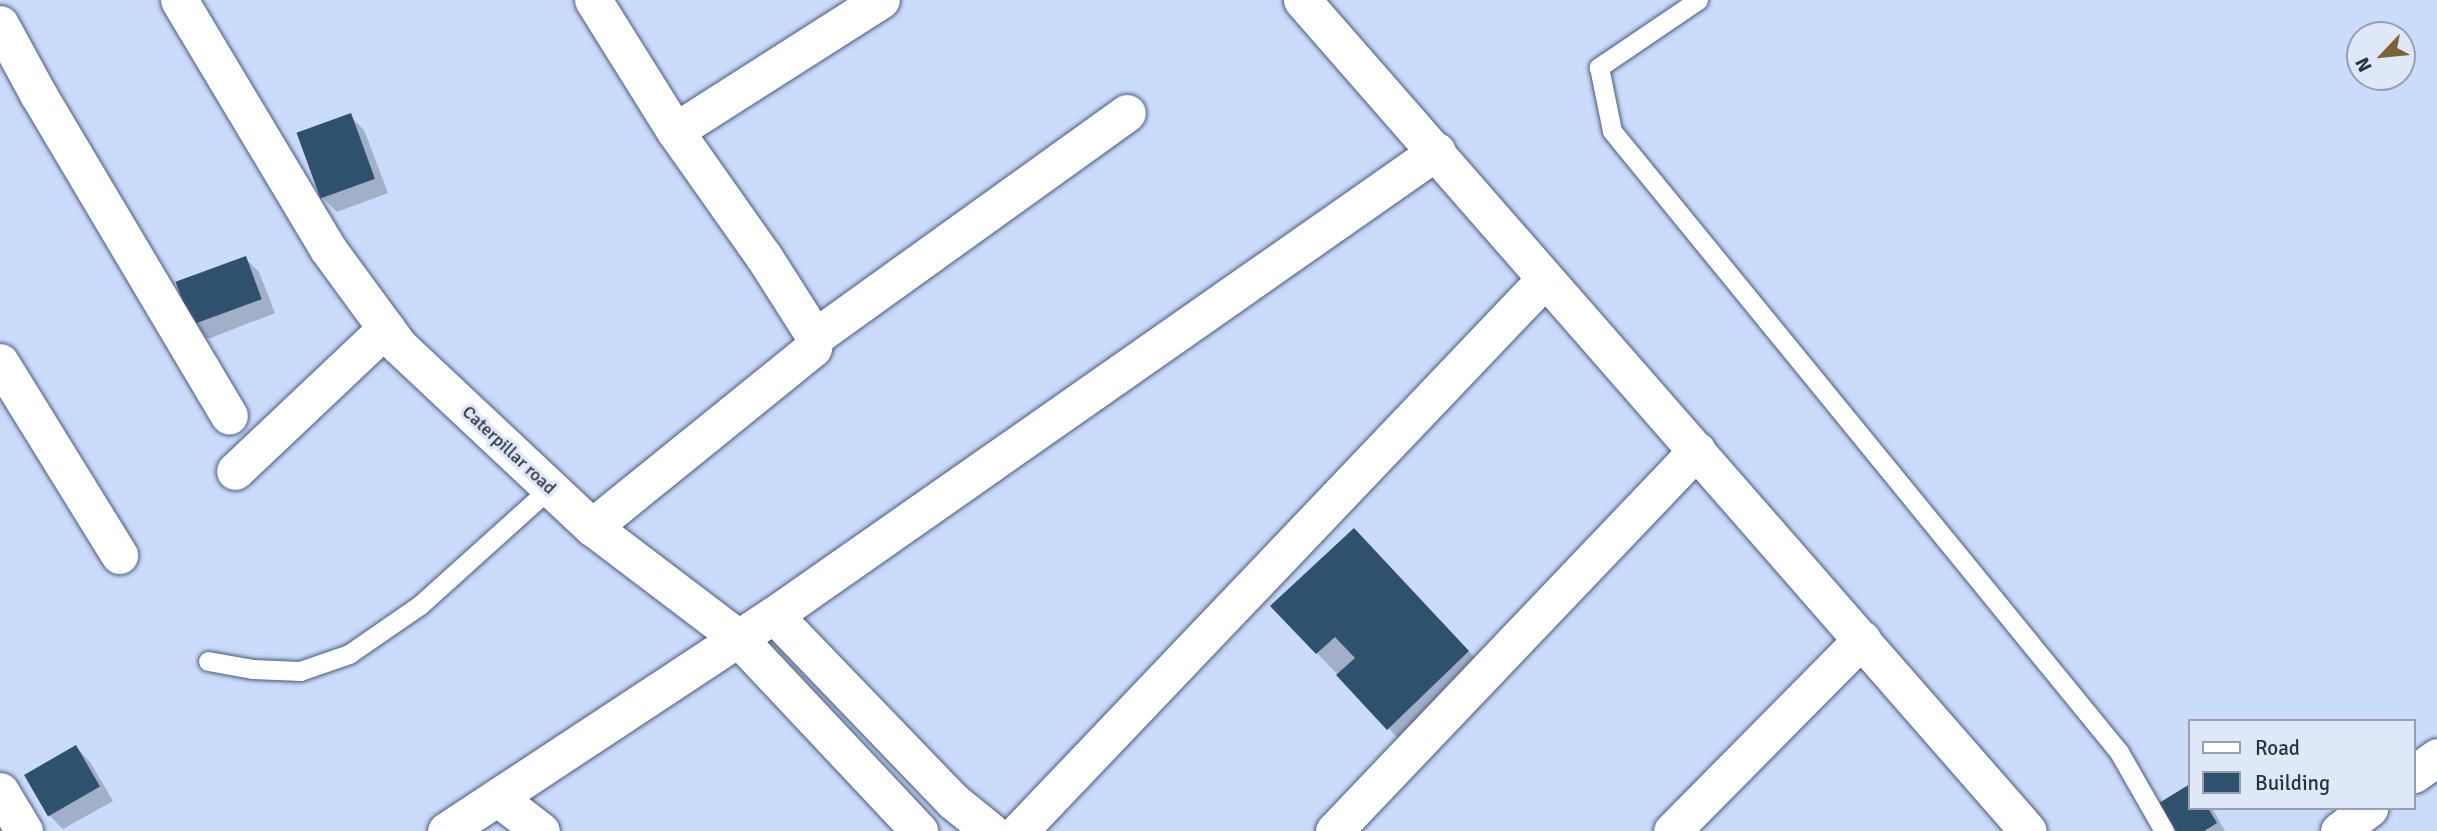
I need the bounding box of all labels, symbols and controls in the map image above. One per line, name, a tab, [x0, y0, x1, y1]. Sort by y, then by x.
north arrow	[2346, 21, 2416, 91]
text: N	[2350, 53, 2378, 76]
street label: Caterpillar road	[458, 401, 560, 499]
legend	[2188, 719, 2416, 810]
text: Road	[2255, 735, 2300, 761]
text: Building	[2255, 770, 2330, 796]

